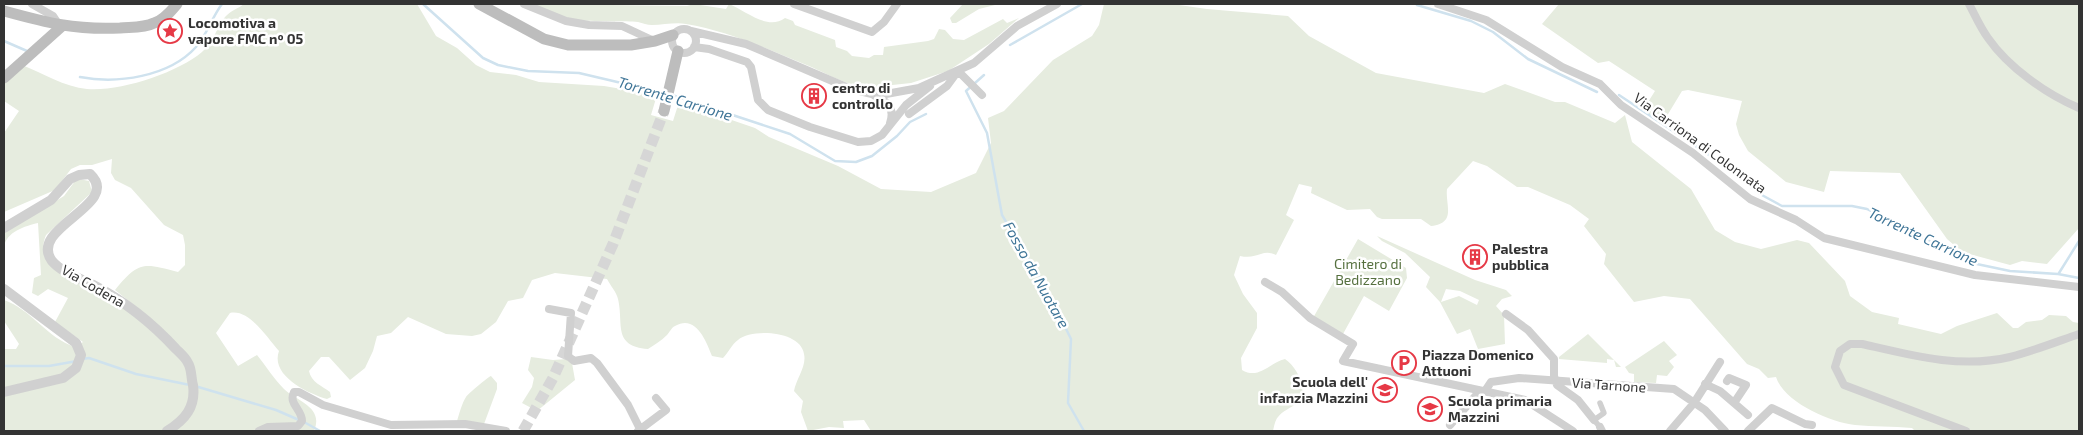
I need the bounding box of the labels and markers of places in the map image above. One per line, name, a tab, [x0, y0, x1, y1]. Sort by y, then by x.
place label: Locomotiva a vapore FMC nº 05	[188, 14, 304, 47]
place icon: Locomotiva a vapore FMC nº 05	[157, 18, 183, 44]
place label: centro di controllo	[832, 79, 893, 112]
building icon: centro di controllo	[801, 83, 827, 109]
place label: Palestra pubblica	[1492, 240, 1549, 273]
building icon: Palestra pubblica	[1462, 244, 1488, 270]
place label: Piazza Domenico Attuoni	[1422, 346, 1534, 379]
parking icon: Piazza Domenico Attuoni	[1391, 350, 1417, 376]
place label: Scuola dell' infanzia Mazzini	[1260, 373, 1368, 406]
school or university icon: Scuola dell' infanzia Mazzini	[1372, 377, 1398, 403]
place label: Scuola primaria Mazzini	[1448, 392, 1552, 425]
school or university icon: Scuola primaria Mazzini	[1417, 396, 1443, 422]

